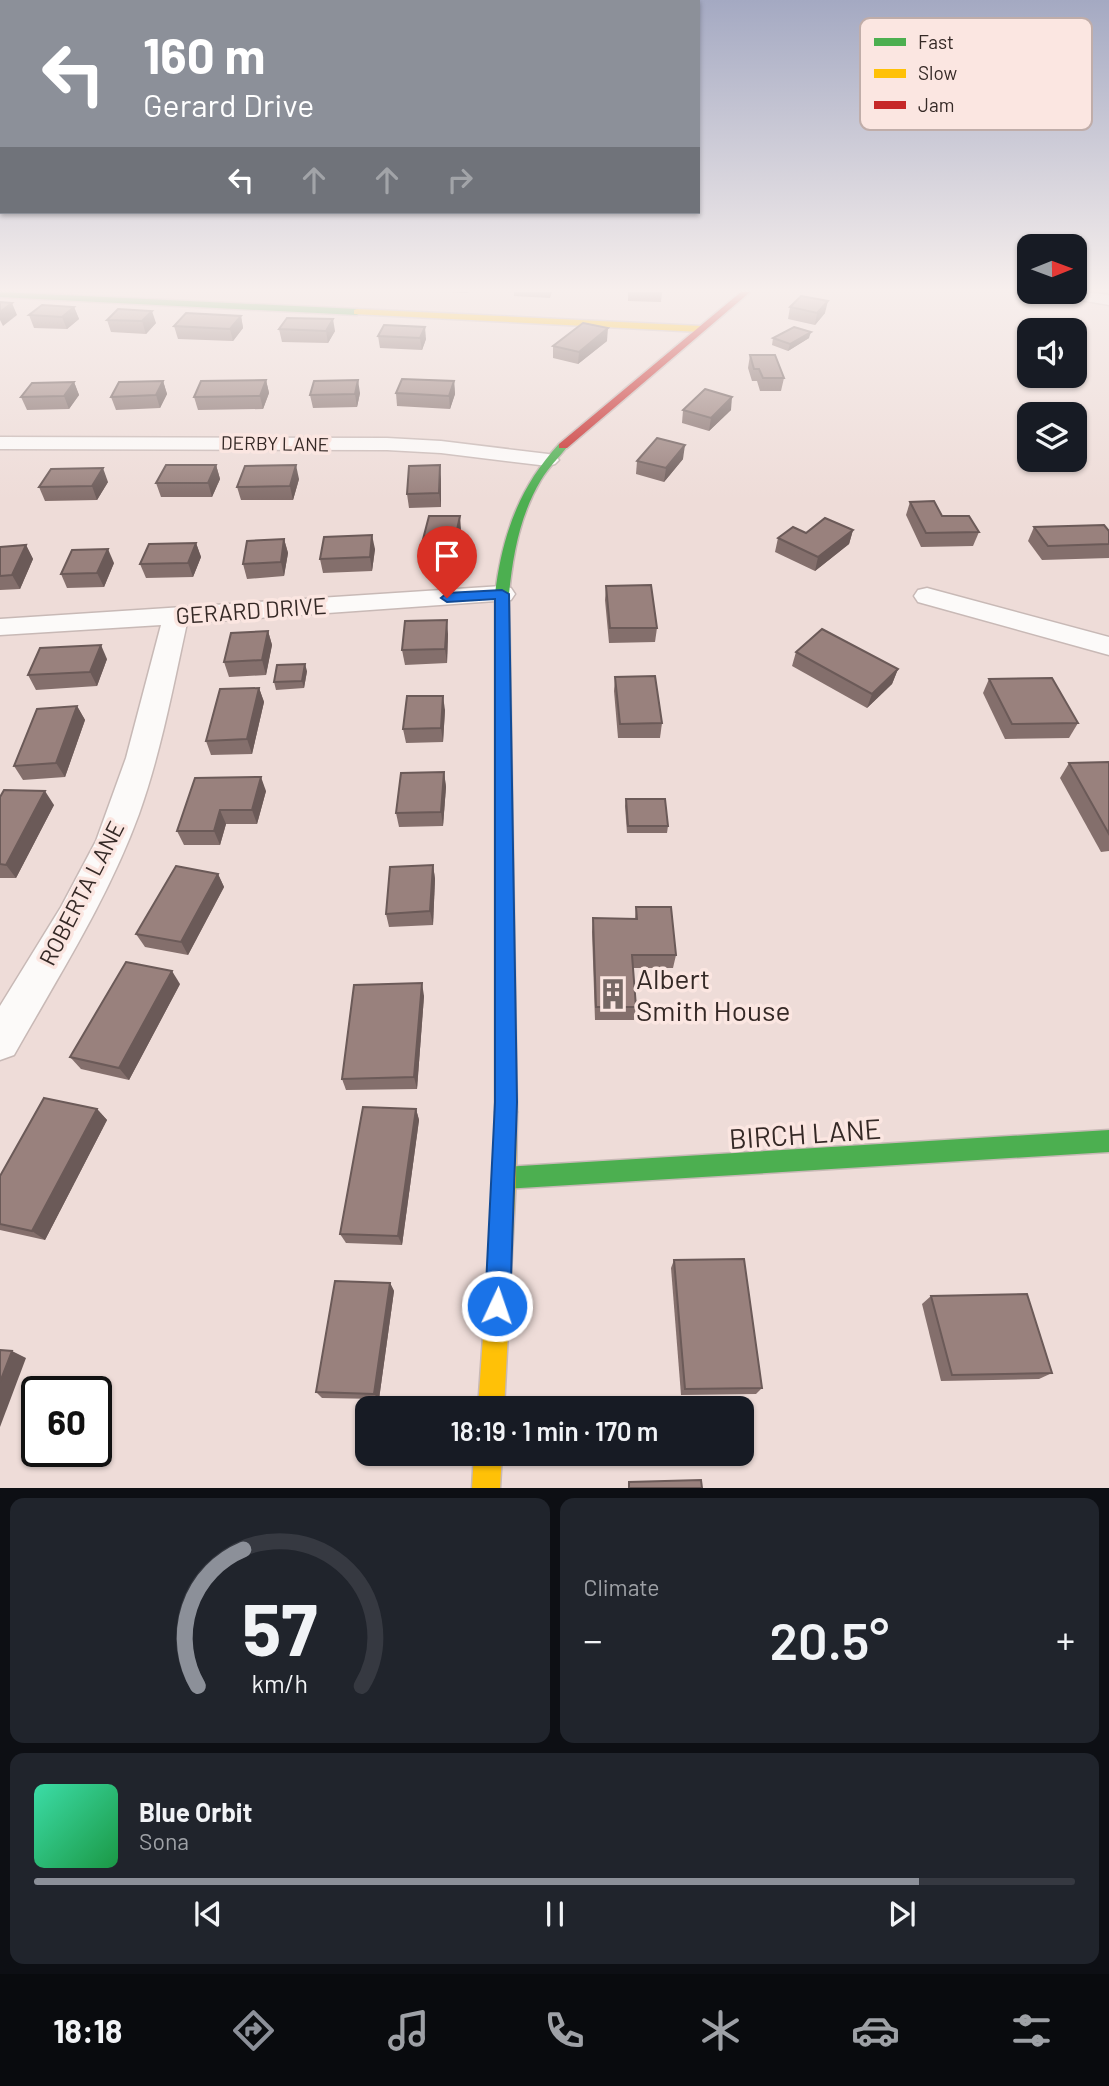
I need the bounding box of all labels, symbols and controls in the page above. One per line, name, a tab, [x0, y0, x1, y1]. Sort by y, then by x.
legend	[860, 18, 1092, 130]
text: 160 m	[143, 25, 265, 84]
icon: left	[28, 28, 119, 119]
text: Fast	[918, 30, 954, 53]
text: Slow	[918, 61, 957, 84]
text: Gerard Drive	[143, 85, 314, 123]
text: Jam	[918, 93, 954, 116]
icon: left	[222, 161, 260, 199]
icon: ahead	[295, 161, 333, 199]
icon: ahead	[368, 161, 406, 199]
icon: right	[441, 161, 479, 199]
north arrow	[1017, 234, 1087, 304]
map controls	[1017, 234, 1087, 472]
button: sound	[1017, 318, 1087, 388]
button: layers	[1017, 402, 1087, 472]
street label: DERBY LANE	[221, 431, 329, 455]
pin	[417, 526, 477, 598]
icon: arrive	[428, 537, 466, 575]
street label: GERARD DRIVE	[175, 591, 327, 629]
street label: ROBERTA LANE	[33, 816, 129, 970]
place label: Albert Smith House	[636, 961, 791, 1027]
building icon: Albert Smith House	[596, 977, 630, 1011]
street label: BIRCH LANE	[728, 1111, 882, 1155]
position arrow	[460, 1269, 534, 1343]
speed limit sign: 60	[21, 1376, 112, 1467]
text: 18:19 · 1 min · 170 m	[451, 1415, 658, 1446]
text: Climate	[584, 1573, 660, 1601]
text: 57	[242, 1584, 317, 1672]
text: 20.5°	[769, 1608, 889, 1670]
text: −	[584, 1616, 603, 1662]
text: +	[1056, 1616, 1075, 1662]
text: km/h	[251, 1668, 308, 1698]
text: Blue Orbit	[139, 1796, 252, 1827]
text: Sona	[139, 1827, 189, 1855]
icon: previous	[189, 1895, 227, 1933]
icon: pause	[536, 1895, 574, 1933]
icon: next	[883, 1895, 921, 1933]
icon: directions	[229, 2006, 278, 2055]
icon: music	[384, 2006, 433, 2055]
icon: phone	[540, 2006, 589, 2055]
icon: climate	[696, 2006, 745, 2055]
icon: car	[851, 2006, 900, 2055]
icon: filters	[1007, 2006, 1056, 2055]
text: 18:18	[53, 2011, 122, 2049]

